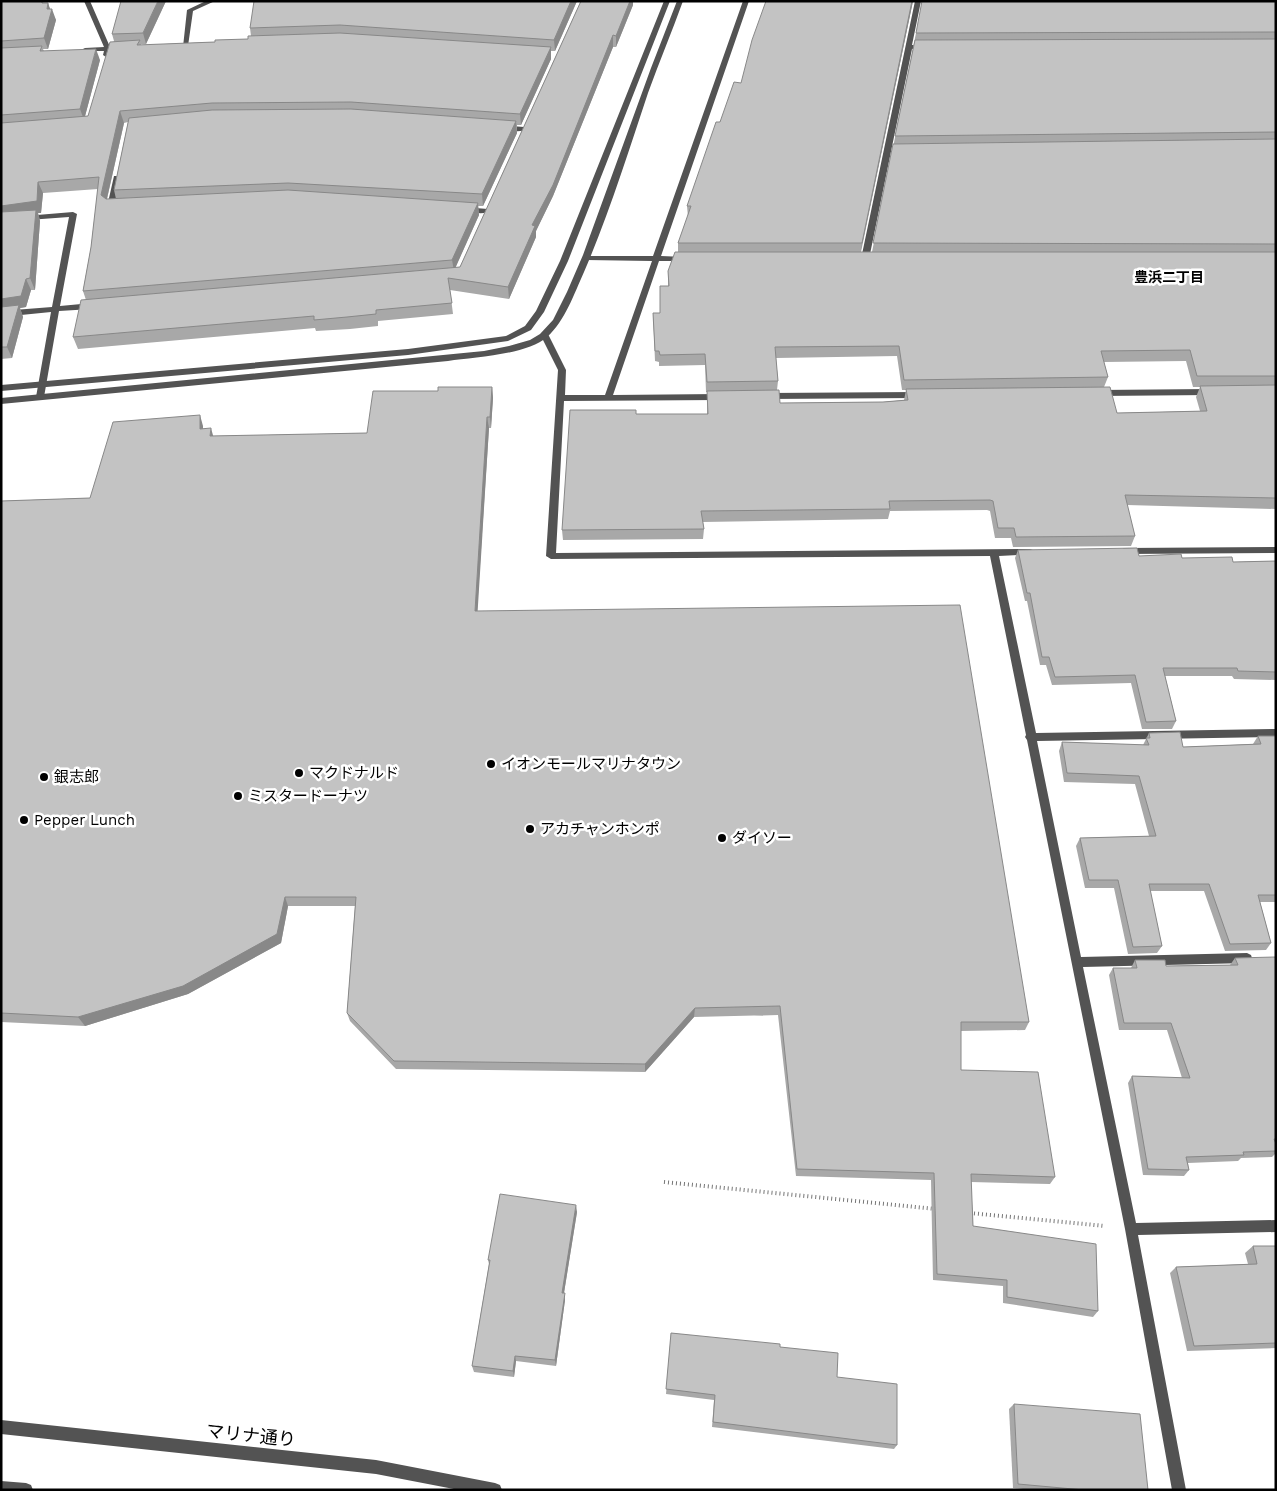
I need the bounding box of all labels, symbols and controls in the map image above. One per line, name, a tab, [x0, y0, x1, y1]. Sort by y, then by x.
district label: 豊浜二丁目	[1134, 269, 1204, 285]
place label: イオンモールマリナタウン	[501, 755, 681, 773]
marker: イオンモールマリナタウン	[485, 758, 497, 770]
place label: マクドナルド	[309, 764, 399, 782]
marker: マクドナルド	[293, 767, 305, 779]
place label: 銀志郎	[54, 768, 99, 786]
marker: 銀志郎	[38, 771, 50, 783]
place label: ミスタードーナツ	[248, 787, 368, 805]
marker: ミスタードーナツ	[232, 790, 244, 802]
place label: Pepper Lunch	[34, 811, 135, 829]
marker: Pepper Lunch	[18, 814, 30, 826]
place label: アカチャンホンポ	[540, 820, 660, 838]
marker: アカチャンホンポ	[524, 823, 536, 835]
place label: ダイソー	[732, 829, 792, 847]
marker: ダイソー	[716, 832, 728, 844]
street label: マリナ通り	[205, 1420, 297, 1450]

